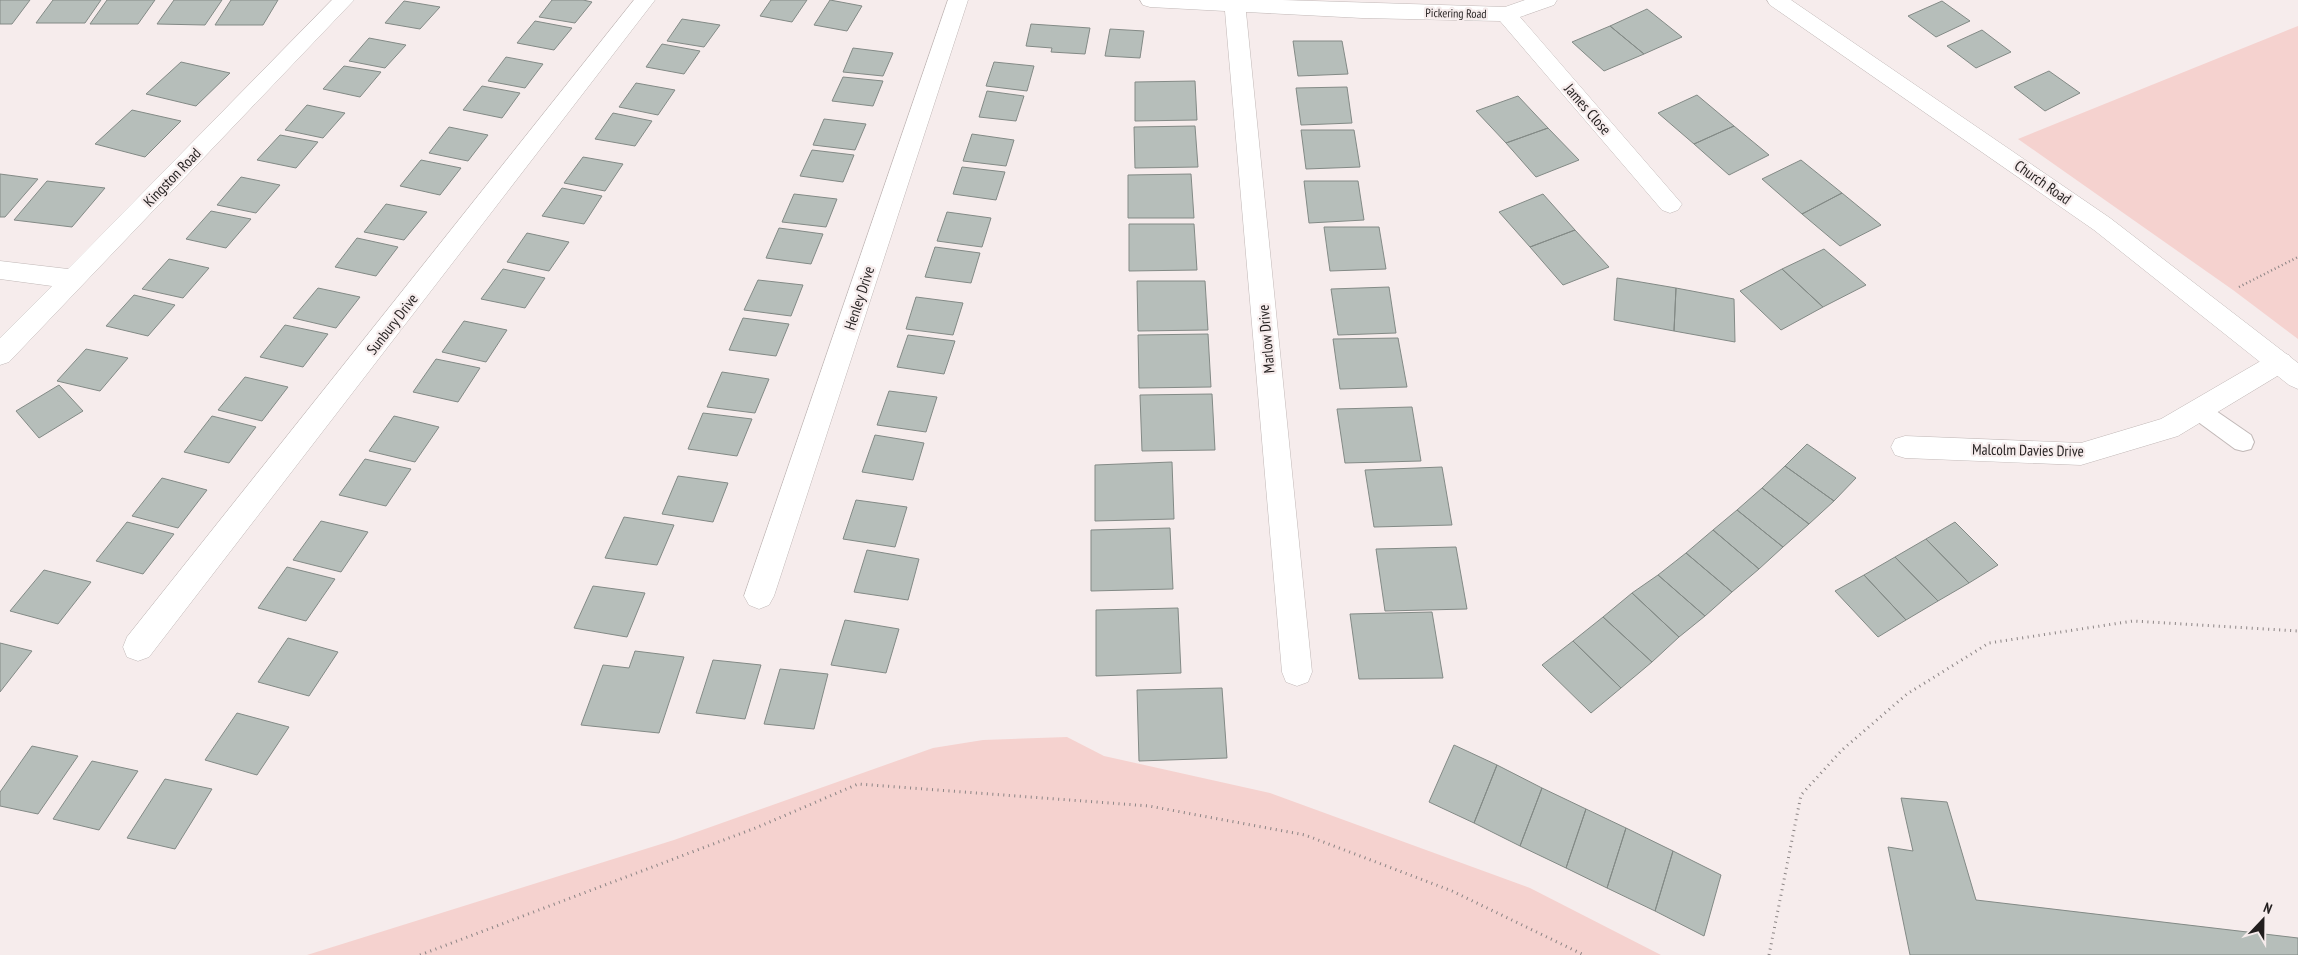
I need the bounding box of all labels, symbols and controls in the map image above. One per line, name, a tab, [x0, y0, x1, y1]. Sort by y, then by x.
street label: Pickering Road	[1425, 5, 1487, 21]
street label: James Close	[1560, 79, 1615, 139]
street label: Kingston Road	[139, 144, 205, 210]
street label: Church Road	[2011, 156, 2075, 208]
street label: Henley Drive	[840, 264, 878, 332]
street label: Sunbury Drive	[362, 290, 422, 358]
street label: Marlow Drive	[1254, 304, 1278, 374]
street label: Malcolm Davies Drive	[1972, 440, 2084, 460]
north arrow	[2238, 895, 2288, 945]
text: N	[2261, 898, 2275, 918]

